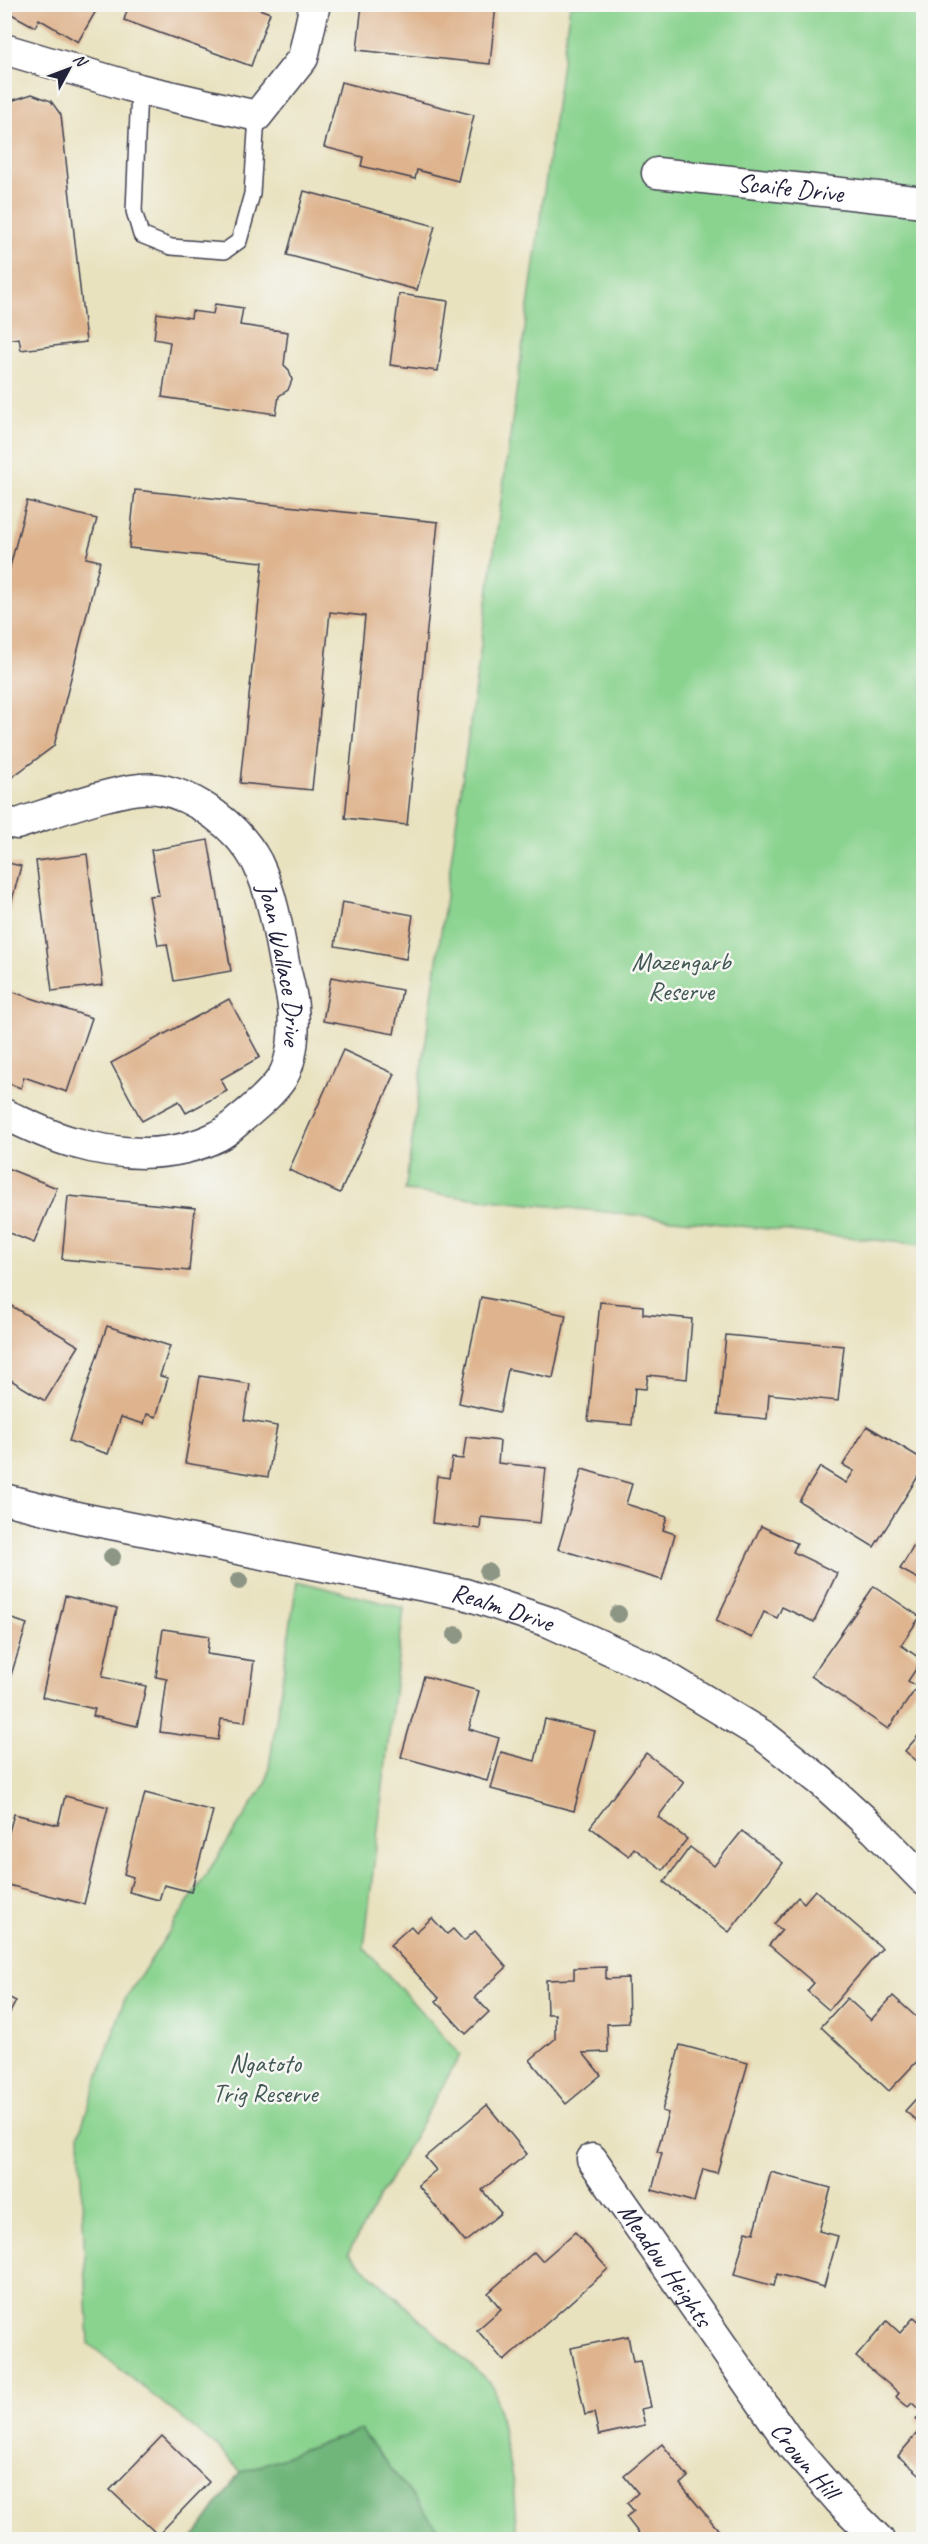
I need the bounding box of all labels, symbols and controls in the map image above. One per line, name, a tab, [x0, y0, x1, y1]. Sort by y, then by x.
north arrow	[39, 39, 99, 99]
text: N	[69, 50, 92, 72]
street label: Scaife Drive	[735, 165, 846, 210]
street label: Joan Wallace Drive	[250, 877, 310, 1050]
park label: Mazengarb Reserve	[632, 945, 732, 1008]
street label: Realm Drive	[449, 1575, 560, 1640]
park label: Ngatoto Trig Reserve	[213, 2047, 320, 2110]
street label: Meadow Heights	[611, 2197, 722, 2335]
street label: Crown Hill	[764, 2415, 850, 2509]

